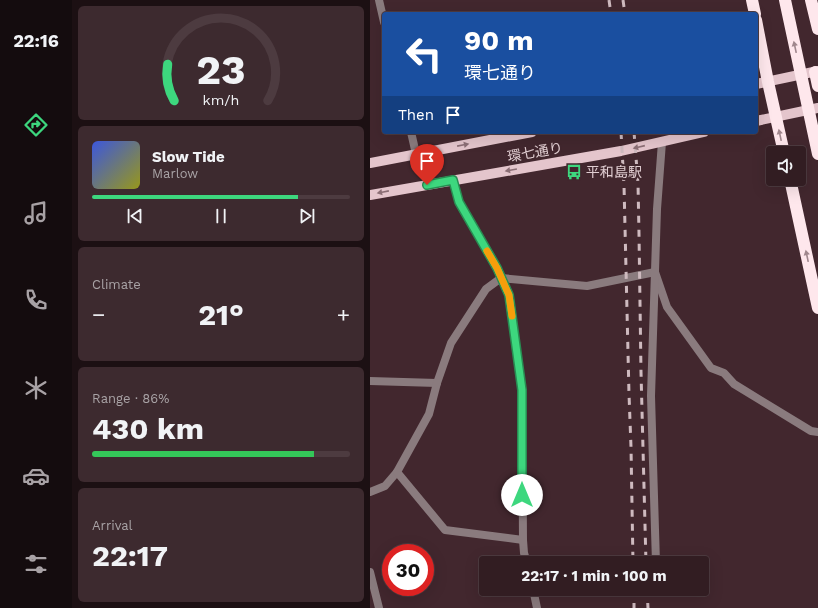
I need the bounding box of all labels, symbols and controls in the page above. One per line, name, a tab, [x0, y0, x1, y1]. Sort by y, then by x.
text: 90 m	[464, 24, 534, 57]
icon: left	[398, 28, 450, 80]
text: 22:16	[13, 30, 59, 51]
one-way arrow	[792, 41, 798, 53]
text: 23	[196, 45, 246, 94]
text: 環七通り	[464, 62, 536, 83]
text: km/h	[203, 92, 239, 108]
icon: arrive	[442, 104, 464, 126]
text: Then	[398, 106, 434, 124]
icon: directions	[22, 111, 50, 139]
one-way arrow	[777, 129, 783, 141]
street label: 環七通り	[506, 139, 564, 165]
one-way arrow	[457, 142, 469, 148]
pin	[410, 144, 444, 185]
one-way arrow	[632, 145, 645, 151]
map controls	[766, 146, 806, 186]
button: sound	[766, 146, 806, 186]
text: Slow Tide	[152, 148, 225, 166]
icon: arrive	[416, 150, 438, 172]
bus stop icon: 平和島駅	[565, 163, 583, 181]
place label: 平和島駅	[586, 164, 642, 180]
text: Marlow	[152, 166, 198, 181]
one-way arrow	[505, 167, 517, 173]
one-way arrow	[376, 190, 389, 196]
icon: music	[22, 199, 50, 227]
icon: previous	[124, 205, 146, 227]
icon: pause	[210, 205, 232, 227]
icon: next	[296, 205, 318, 227]
one-way arrow	[803, 250, 809, 262]
text: Climate	[92, 277, 141, 292]
icon: phone	[22, 286, 50, 314]
text: 21°	[198, 297, 244, 332]
text: −	[92, 302, 105, 327]
text: +	[337, 302, 350, 327]
icon: climate	[22, 374, 50, 402]
text: Range · 86%	[92, 391, 169, 406]
text: 430 km	[92, 411, 204, 446]
icon: car	[22, 462, 50, 490]
position arrow	[501, 474, 543, 516]
text: Arrival	[92, 518, 133, 533]
text: 22:17	[92, 538, 168, 573]
speed limit sign: 30	[382, 544, 434, 596]
icon: filters	[22, 550, 50, 578]
text: 22:17 · 1 min · 100 m	[521, 567, 667, 585]

